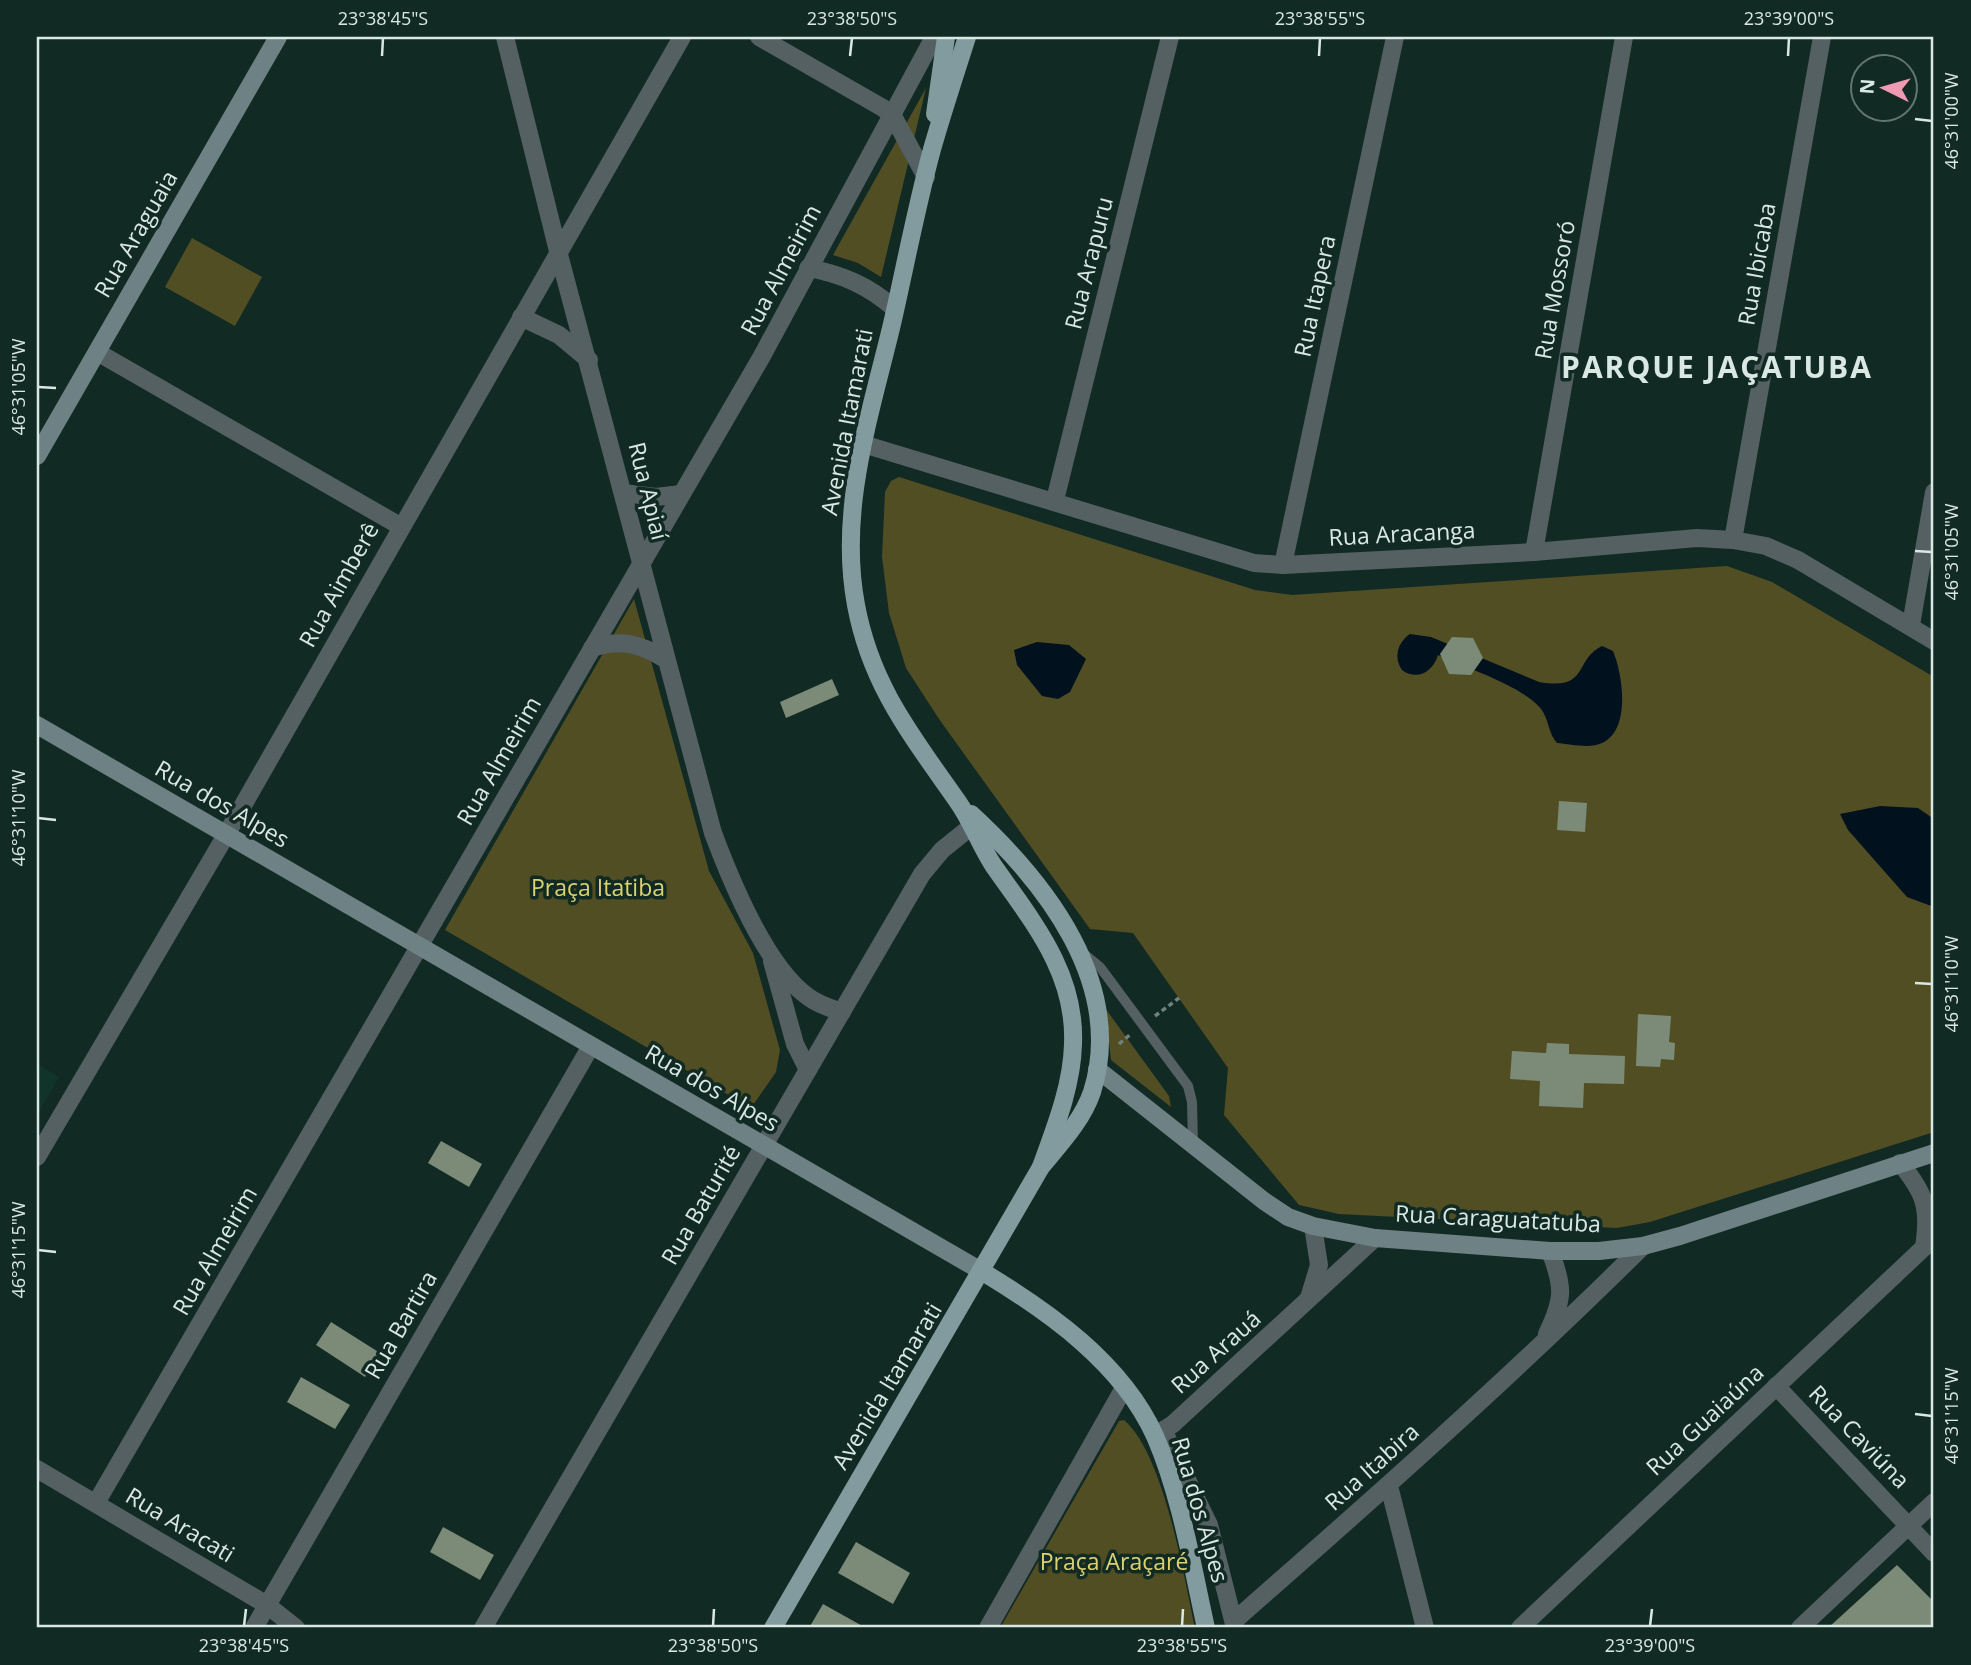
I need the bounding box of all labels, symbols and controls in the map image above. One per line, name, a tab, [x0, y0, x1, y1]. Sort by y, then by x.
text: 23°38'45"S	[338, 6, 428, 30]
text: 23°38'50"S	[807, 6, 897, 30]
text: 23°38'55"S	[1275, 6, 1365, 30]
text: 23°39'00"S	[1744, 6, 1834, 30]
north arrow	[1848, 52, 1918, 122]
text: 46°31'00"W	[1939, 72, 1963, 170]
text: N	[1853, 78, 1881, 95]
street label: Rua Araguaia	[86, 164, 184, 303]
street label: Rua Arapuru	[1056, 193, 1120, 332]
street label: Rua Almeirim	[732, 198, 828, 341]
street label: Rua Ibicaba	[1729, 200, 1783, 328]
street label: Rua Mossoró	[1526, 218, 1582, 362]
street label: Rua Itapera	[1286, 232, 1343, 360]
street label: Avenida Itamarati	[812, 326, 880, 518]
text: 46°31'05"W	[6, 338, 30, 436]
district label: PARQUE JAÇATUBA	[1561, 346, 1873, 387]
street label: Rua Apiaí	[621, 438, 677, 544]
text: 46°31'05"W	[1939, 503, 1963, 601]
street label: Rua Aracanga	[1328, 513, 1476, 553]
street label: Rua Aimberê	[291, 516, 386, 653]
street label: Rua Almeirim	[448, 690, 548, 831]
street label: Rua dos Alpes	[149, 752, 296, 855]
text: 46°31'10"W	[6, 769, 30, 867]
park label: Praça Itatiba	[531, 871, 665, 903]
text: 46°31'10"W	[1939, 935, 1963, 1033]
street label: Rua dos Alpes	[639, 1036, 786, 1139]
street label: Rua Baturité	[653, 1139, 747, 1270]
street label: Rua Almeirim	[164, 1180, 264, 1321]
street label: Rua Caraguatatuba	[1394, 1197, 1602, 1239]
text: 46°31'15"W	[6, 1201, 30, 1299]
street label: Rua Bartira	[356, 1264, 444, 1385]
street label: Avenida Itamarati	[824, 1296, 949, 1475]
street label: Rua Arauá	[1164, 1302, 1267, 1400]
street label: Rua Guaiaúna	[1638, 1356, 1770, 1482]
text: 46°31'15"W	[1939, 1367, 1963, 1465]
street label: Rua Caviúna	[1802, 1377, 1917, 1495]
street label: Rua Itabira	[1317, 1415, 1425, 1517]
street label: Rua dos Alpes	[1165, 1433, 1237, 1586]
street label: Rua Aracati	[120, 1479, 241, 1569]
park label: Praça Araçaré	[1040, 1545, 1188, 1577]
text: 23°38'45"S	[199, 1633, 289, 1657]
text: 23°38'50"S	[668, 1633, 758, 1657]
text: 23°38'55"S	[1137, 1633, 1227, 1657]
text: 23°39'00"S	[1605, 1633, 1695, 1657]

